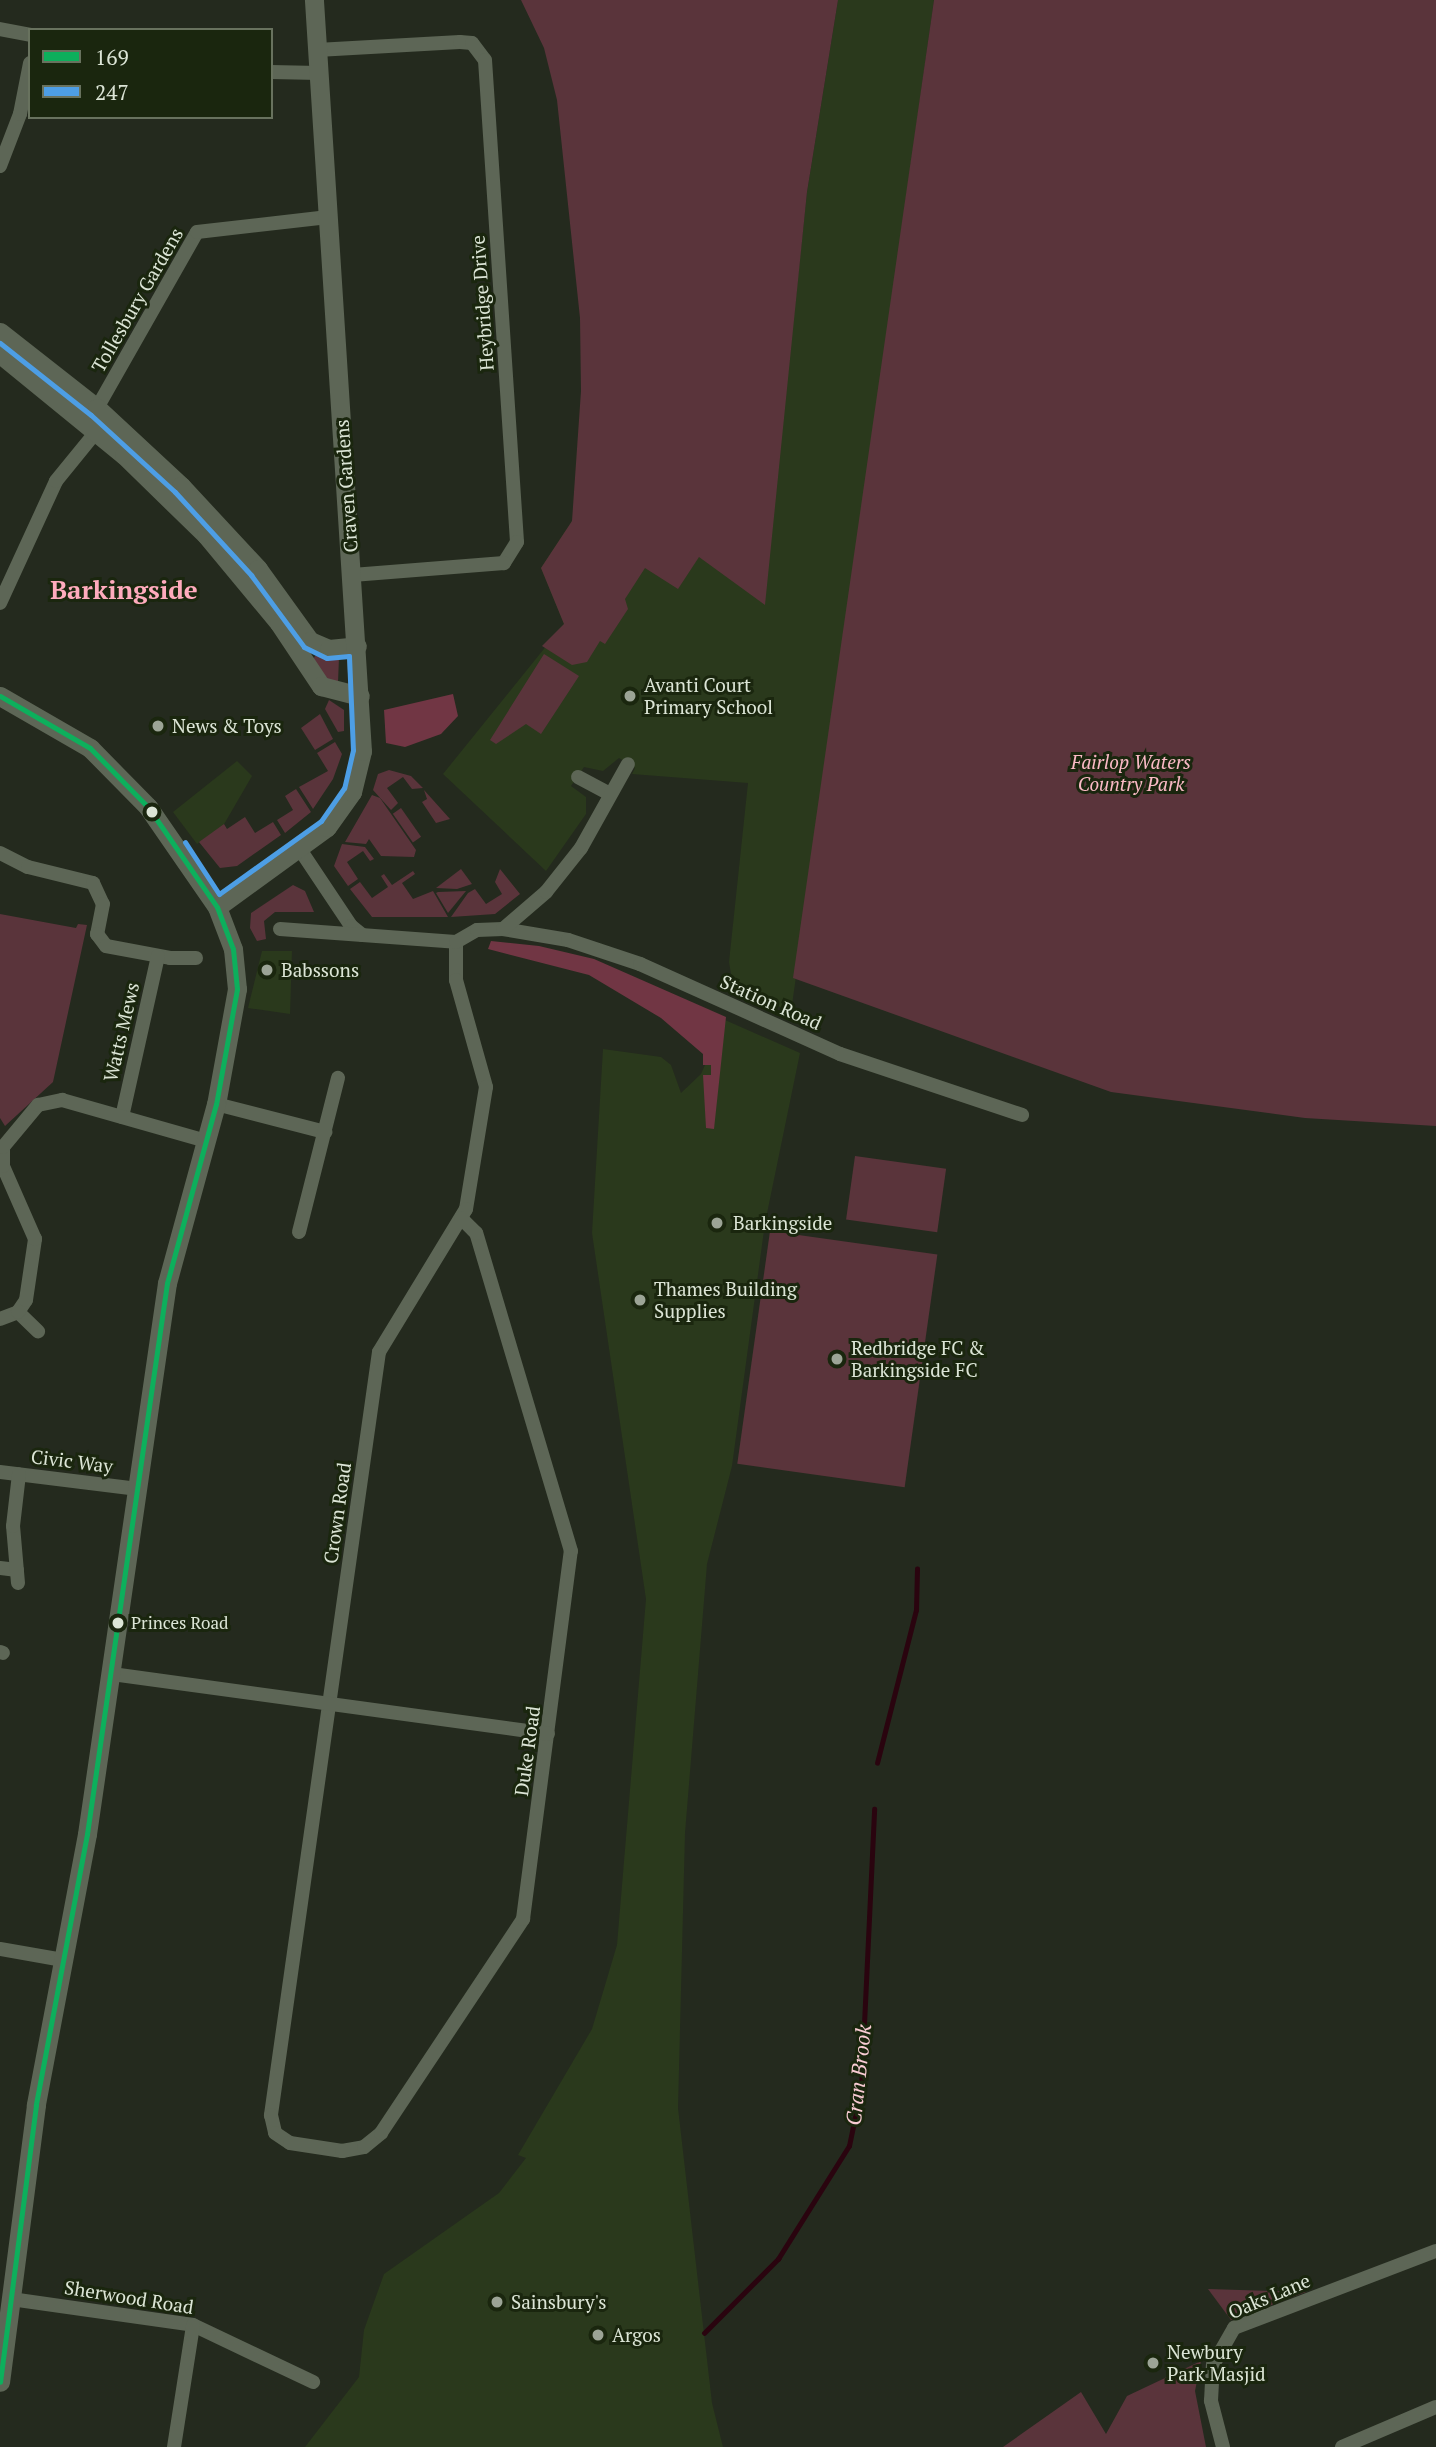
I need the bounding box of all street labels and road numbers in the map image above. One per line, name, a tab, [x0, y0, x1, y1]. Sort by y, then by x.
street label: Tollesbury Gardens	[86, 224, 188, 376]
street label: Heybridge Drive	[466, 234, 498, 372]
street label: Craven Gardens	[330, 419, 362, 553]
street label: Station Road	[717, 970, 825, 1034]
street label: Watts Mews	[99, 980, 143, 1084]
street label: Civic Way	[30, 1445, 114, 1477]
street label: Crown Road	[319, 1461, 355, 1565]
street label: Duke Road	[509, 1705, 545, 1797]
street label: Oaks Lane	[1224, 2268, 1314, 2324]
street label: Sherwood Road	[63, 2276, 195, 2318]

